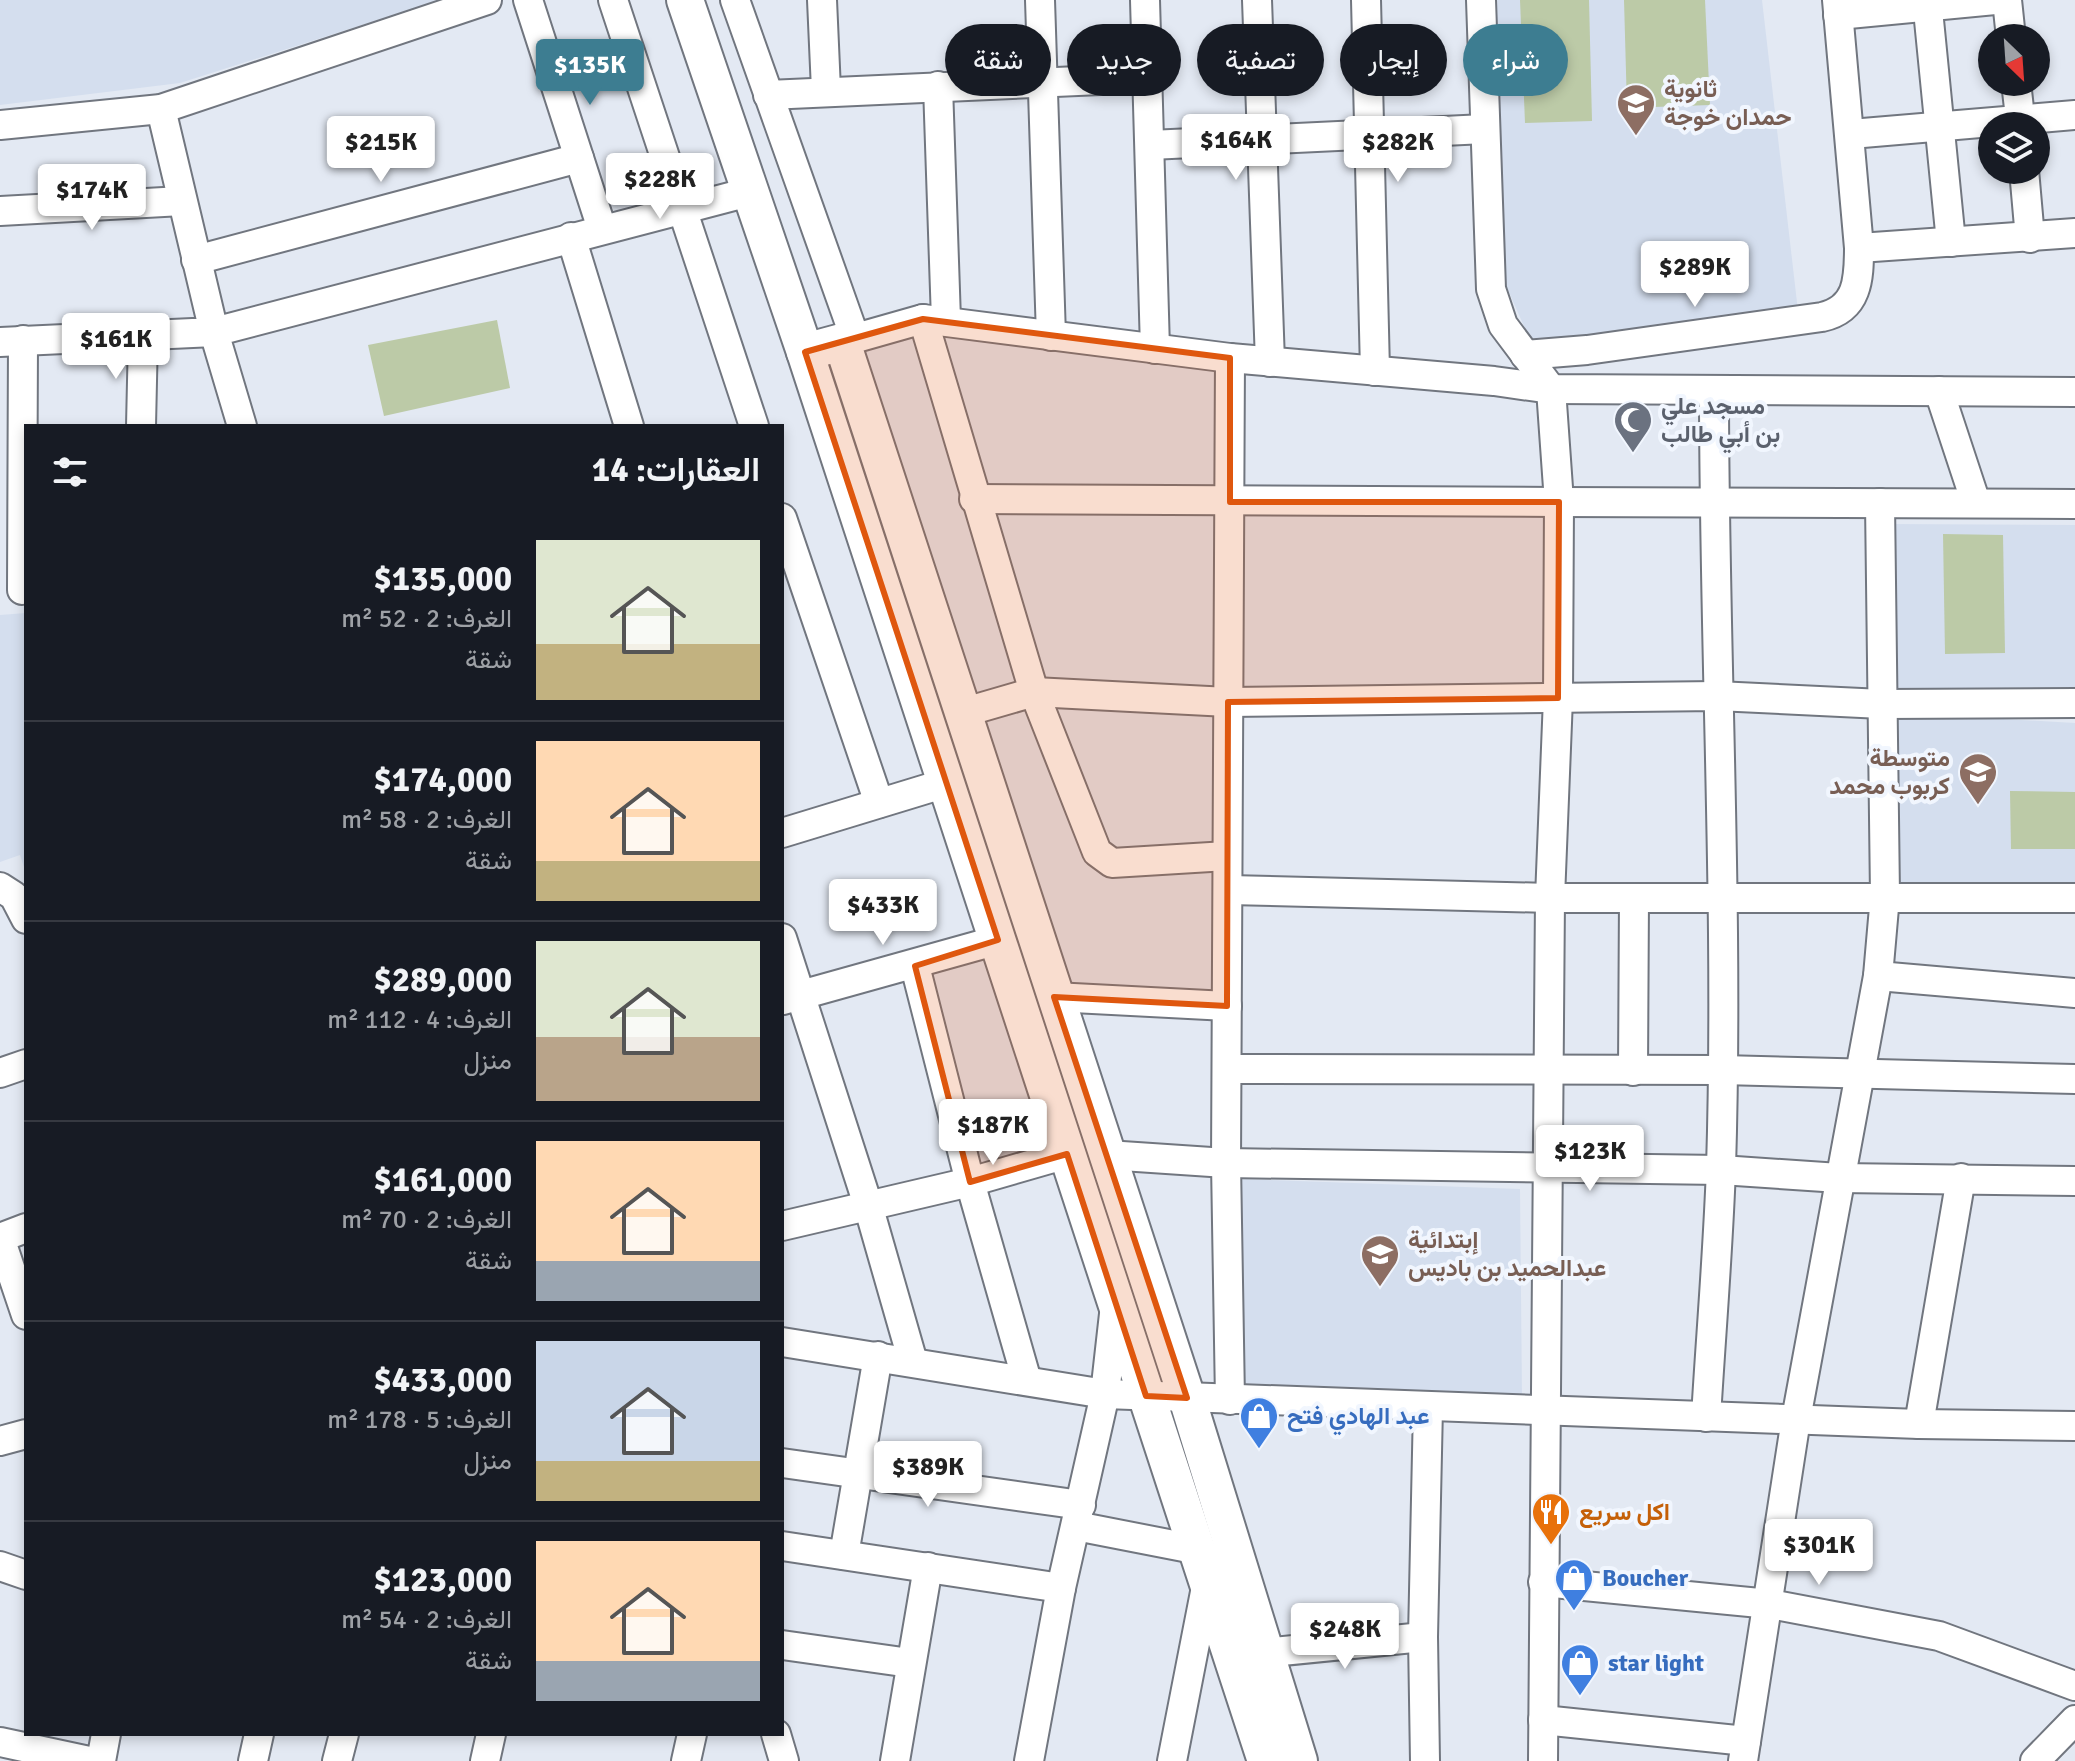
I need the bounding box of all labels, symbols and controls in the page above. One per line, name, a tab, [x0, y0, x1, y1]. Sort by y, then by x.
chip: شقة	[945, 24, 1051, 96]
chip: جديد	[1067, 24, 1181, 96]
chip: تصفية	[1197, 24, 1324, 96]
chip: إيجار	[1340, 24, 1447, 96]
chip: شراء	[1463, 24, 1568, 96]
north arrow	[1978, 24, 2050, 96]
map controls	[1978, 24, 2050, 184]
pin: $135K	[534, 39, 646, 107]
text: $135K	[554, 49, 626, 81]
place label: ثانوية حمدان خوجة	[1664, 74, 1792, 132]
school or university icon: ثانوية حمدان خوجة	[1615, 82, 1657, 137]
button: layers	[1978, 112, 2050, 184]
pin: $164K	[1180, 114, 1292, 182]
pin: $215K	[325, 116, 437, 184]
pin: $282K	[1342, 116, 1454, 184]
text: $164K	[1200, 124, 1272, 156]
text: $215K	[345, 126, 417, 158]
text: $282K	[1362, 126, 1434, 158]
pin: $228K	[604, 153, 716, 221]
text: $228K	[624, 163, 696, 195]
pin: $174K	[36, 164, 148, 232]
text: $174K	[56, 174, 128, 206]
pin: $289K	[1639, 241, 1751, 309]
text: $289K	[1659, 251, 1731, 283]
pin: $161K	[60, 313, 172, 381]
text: $161K	[80, 323, 152, 355]
place label: مسجد علي بن أبي طالب	[1661, 391, 1780, 454]
mosque icon: مسجد علي بن أبي طالب	[1612, 399, 1654, 454]
text: العقارات: 14	[592, 449, 760, 491]
icon: filters	[48, 450, 92, 494]
text: $135,000	[373, 558, 512, 600]
icon: home	[600, 572, 696, 668]
text: الغرف: 2 · 52 m²	[341, 603, 512, 635]
text: شقة	[465, 644, 512, 676]
place label: متوسطة كربوب محمد	[1829, 743, 1950, 801]
school or university icon: متوسطة كربوب محمد	[1957, 751, 1999, 806]
text: $174,000	[373, 759, 512, 801]
icon: home	[600, 773, 696, 869]
text: الغرف: 2 · 58 m²	[341, 804, 512, 836]
text: شقة	[465, 845, 512, 877]
pin: $433K	[827, 879, 939, 947]
text: $433K	[847, 889, 919, 921]
text: $289,000	[373, 959, 512, 1001]
icon: home	[600, 973, 696, 1069]
text: الغرف: 4 · 112 m²	[327, 1004, 512, 1036]
text: منزل	[463, 1045, 512, 1077]
pin: $187K	[937, 1099, 1049, 1167]
text: $187K	[957, 1109, 1029, 1141]
pin: $123K	[1534, 1125, 1646, 1193]
text: $123K	[1554, 1135, 1626, 1167]
text: $161,000	[373, 1159, 512, 1201]
icon: home	[600, 1173, 696, 1269]
text: الغرف: 2 · 70 m²	[341, 1204, 512, 1236]
place label: إبتدائية عبدالحميد بن باديس	[1408, 1225, 1606, 1283]
school or university icon: إبتدائية عبدالحميد بن باديس	[1359, 1233, 1401, 1288]
text: شقة	[465, 1245, 512, 1277]
text: $433,000	[373, 1359, 512, 1401]
icon: home	[600, 1373, 696, 1469]
shop icon: عبد الهادي فتح	[1238, 1395, 1280, 1450]
place label: عبد الهادي فتح	[1287, 1401, 1430, 1436]
text: الغرف: 5 · 178 m²	[327, 1404, 512, 1436]
pin: $389K	[872, 1441, 984, 1509]
text: منزل	[463, 1445, 512, 1477]
text: $389K	[892, 1451, 964, 1483]
restaurant icon: اكل سريع	[1530, 1491, 1572, 1546]
place label: اكل سريع	[1579, 1497, 1670, 1529]
pin: $301K	[1763, 1519, 1875, 1587]
text: $301K	[1783, 1529, 1855, 1561]
shop icon: Boucher	[1553, 1557, 1595, 1612]
text: $123,000	[373, 1559, 512, 1601]
place label: Boucher	[1602, 1563, 1689, 1593]
icon: home	[600, 1573, 696, 1669]
pin: $248K	[1289, 1603, 1401, 1671]
text: الغرف: 2 · 54 m²	[341, 1604, 512, 1636]
text: $248K	[1309, 1613, 1381, 1645]
shop icon: star light	[1559, 1642, 1601, 1697]
text: شقة	[465, 1645, 512, 1677]
place label: star light	[1608, 1648, 1704, 1678]

